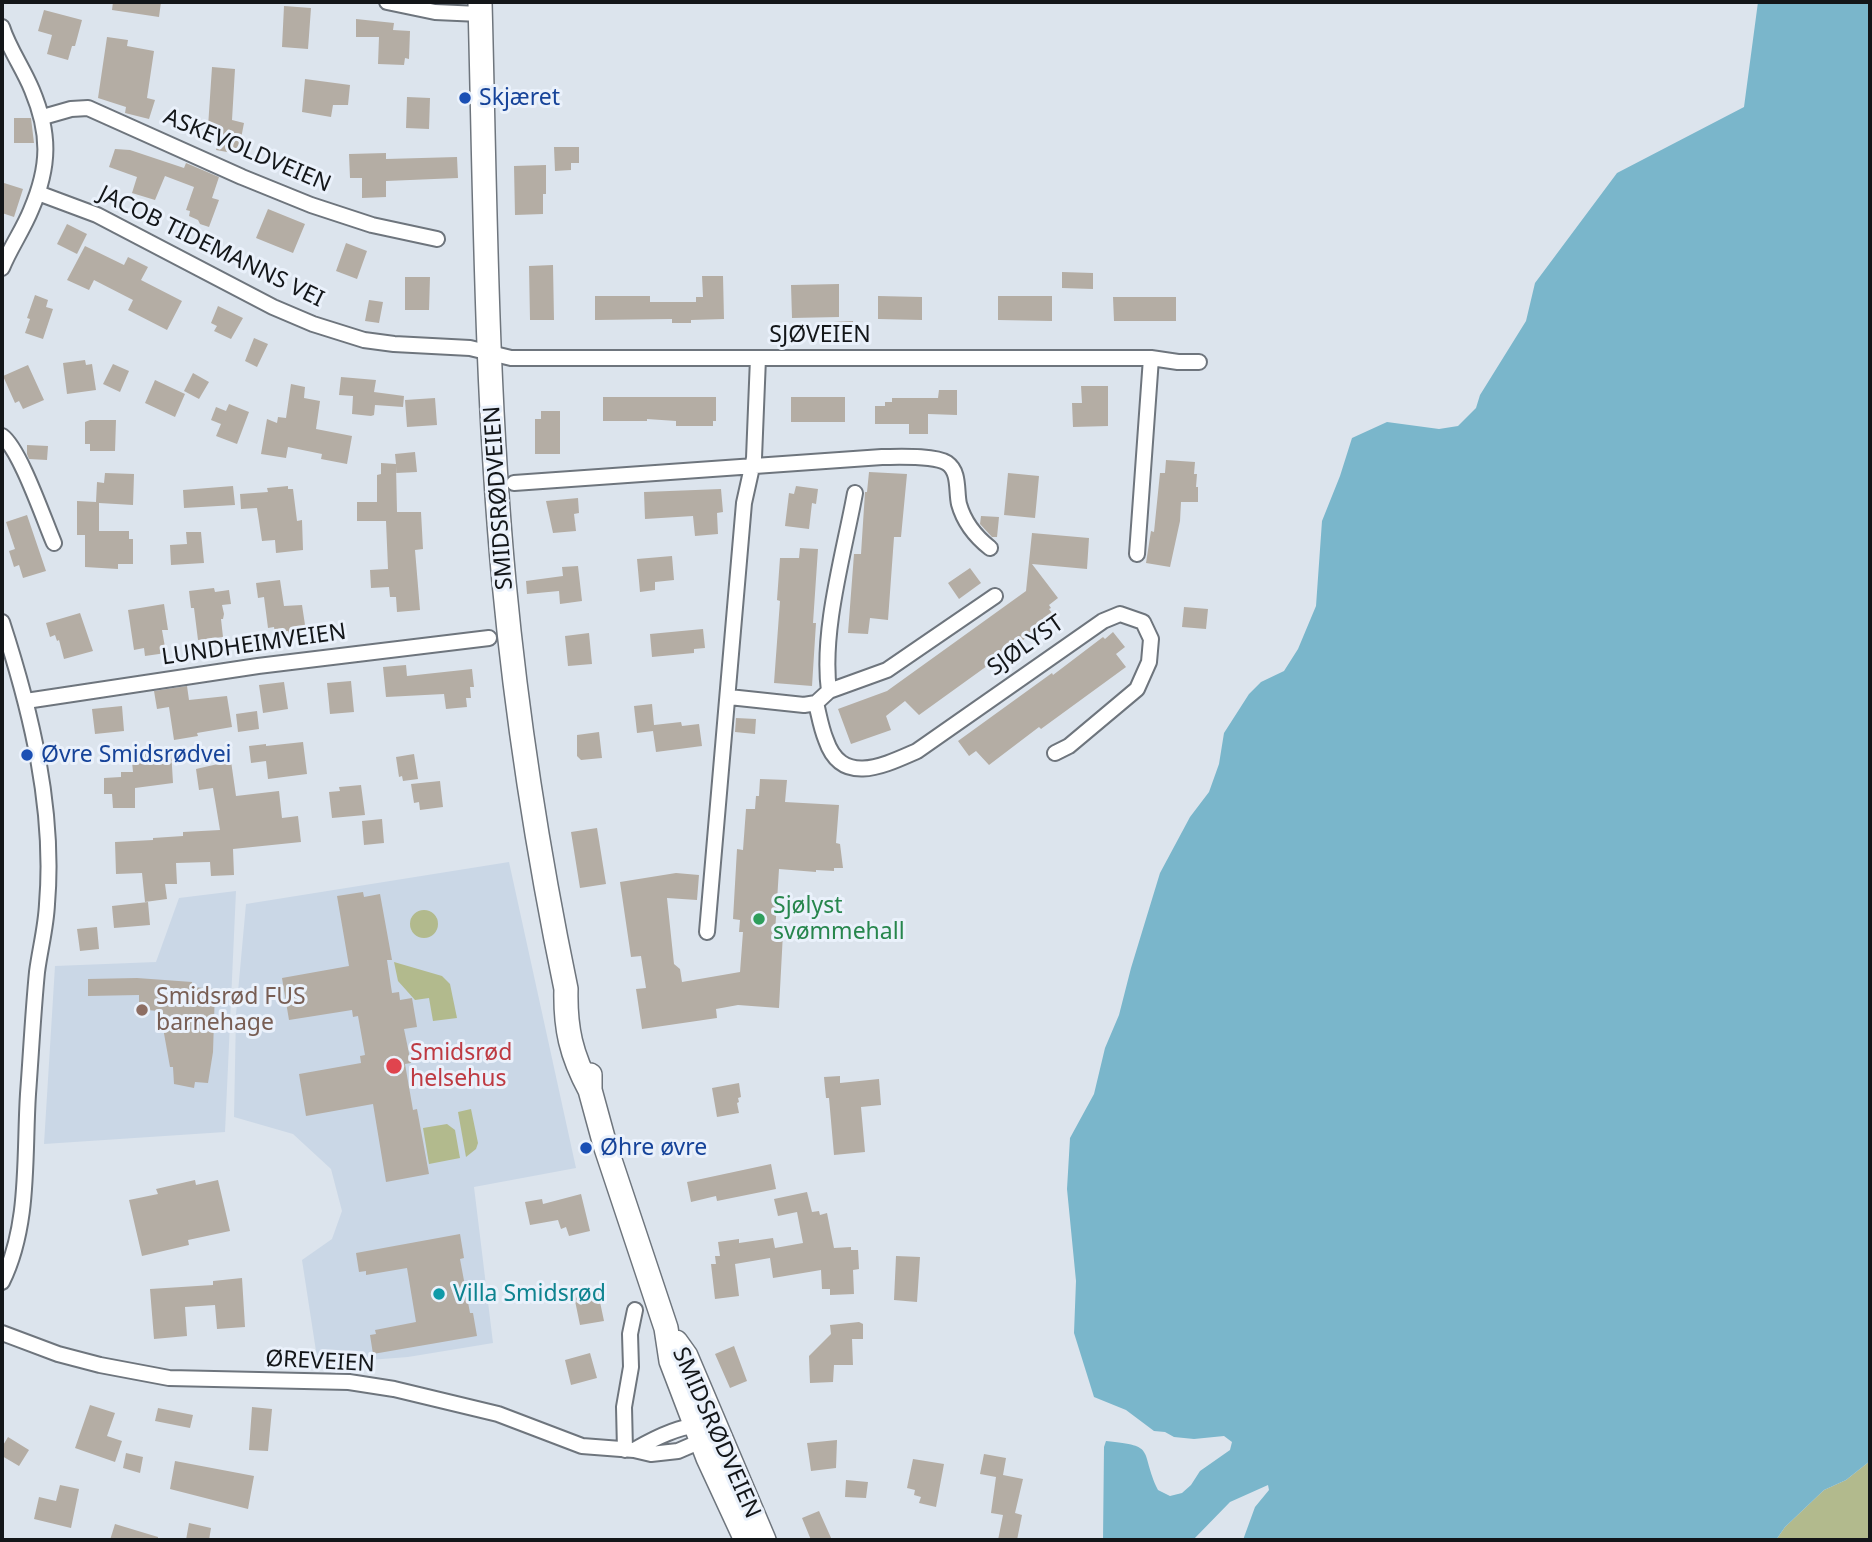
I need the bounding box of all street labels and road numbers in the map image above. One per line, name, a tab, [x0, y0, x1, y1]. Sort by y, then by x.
street label: ASKEVOLDVEIEN	[159, 103, 335, 199]
street label: JACOB TIDEMANNS VEI	[94, 180, 328, 314]
street label: SJØVEIEN	[769, 321, 871, 349]
street label: SMIDSRØDVEIEN	[479, 405, 519, 591]
street label: SJØLYST	[983, 610, 1069, 682]
street label: LUNDHEIMVEIEN	[160, 618, 348, 672]
street label: SMIDSRØDVEIEN	[666, 1343, 766, 1523]
street label: ØREVEIEN	[264, 1345, 376, 1379]

